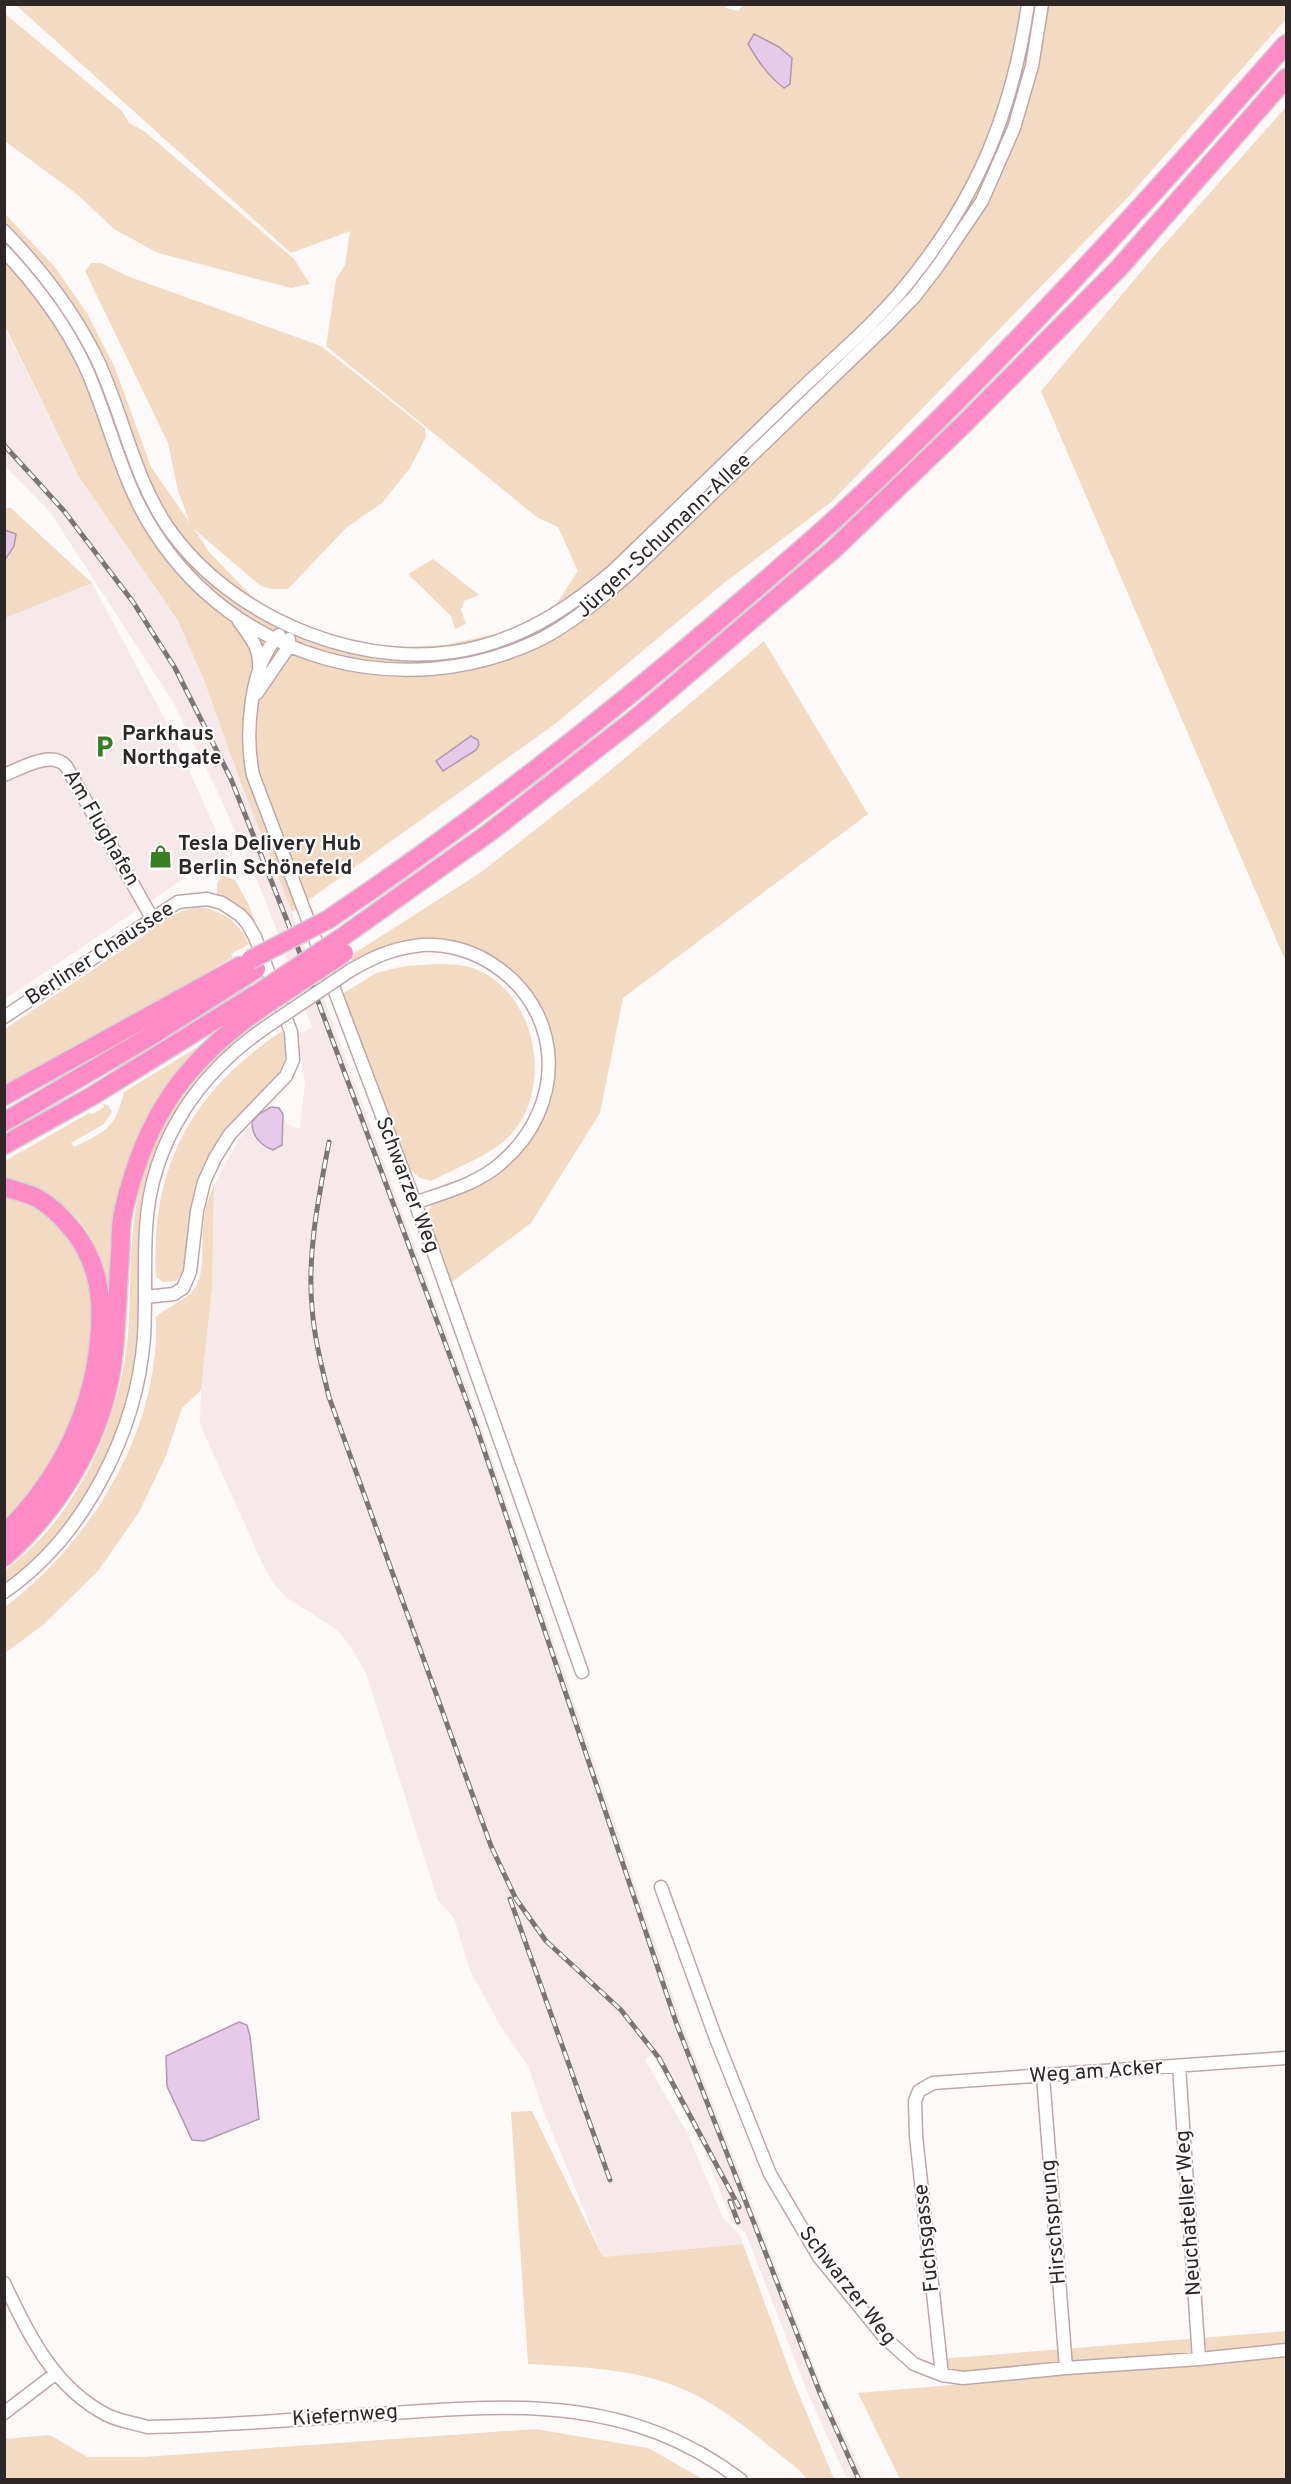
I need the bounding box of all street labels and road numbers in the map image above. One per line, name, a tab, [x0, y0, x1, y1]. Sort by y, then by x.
street label: Jürgen-Schumann-Allee	[571, 448, 757, 624]
street label: Am Flughafen	[57, 765, 145, 891]
street label: Berliner Chaussee	[21, 896, 179, 1012]
street label: Schwarzer Weg	[369, 1113, 445, 1257]
street label: Weg am Acker	[1028, 2054, 1164, 2090]
street label: Neuchateller Weg	[1170, 2129, 1208, 2297]
street label: Hirschsprung	[1035, 2158, 1073, 2286]
street label: Fuchsgasse	[908, 2183, 946, 2293]
street label: Schwarzer Weg	[792, 2221, 902, 2351]
street label: Kiefernweg	[291, 2399, 399, 2433]

